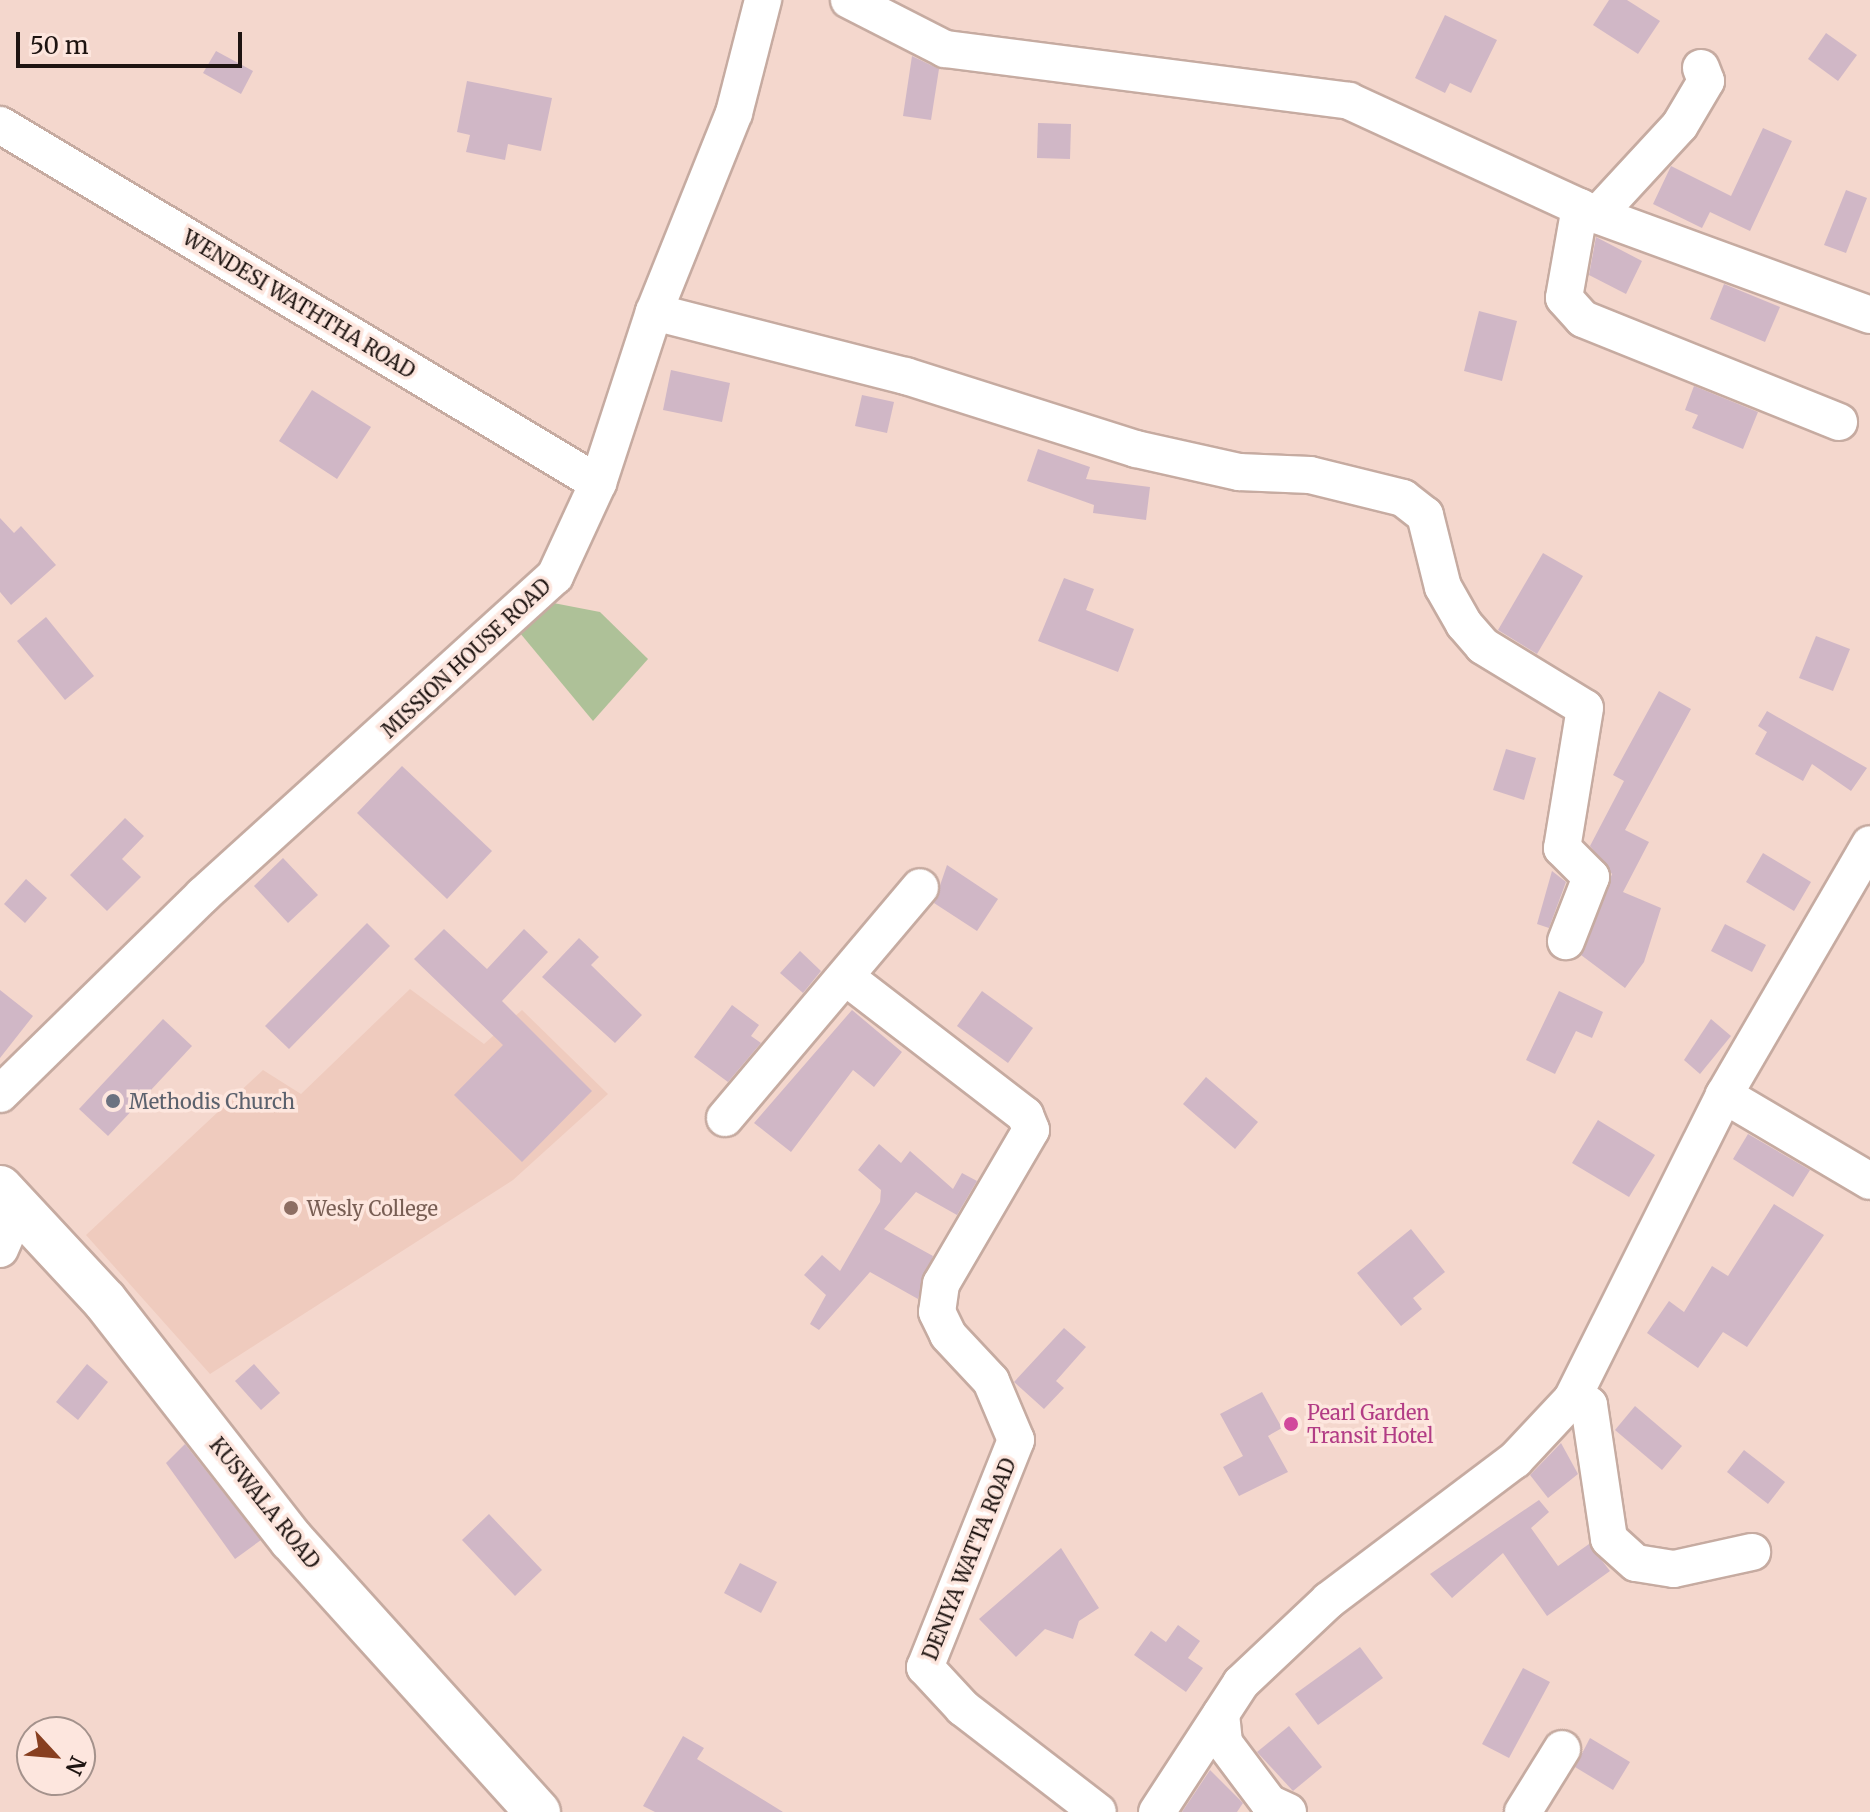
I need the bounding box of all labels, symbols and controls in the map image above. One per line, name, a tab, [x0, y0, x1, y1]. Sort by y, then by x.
scale bar	[20, 16, 246, 66]
text: 50 m	[30, 30, 89, 61]
street label: WENDESI WATHTHA ROAD	[179, 225, 419, 383]
street label: MISSION HOUSE ROAD	[377, 574, 555, 742]
place label: Methodis Church	[129, 1089, 295, 1113]
marker: Methodis Church	[104, 1092, 122, 1110]
place label: Wesly College	[307, 1196, 438, 1220]
marker: Wesly College	[282, 1199, 300, 1217]
place label: Pearl Garden Transit Hotel	[1307, 1400, 1433, 1447]
marker: Pearl Garden Transit Hotel	[1282, 1415, 1300, 1433]
street label: KUSWALA ROAD	[205, 1433, 325, 1573]
street label: DENIYA WATTA ROAD	[918, 1455, 1020, 1663]
north arrow	[16, 1716, 96, 1796]
text: N	[59, 1752, 92, 1780]

